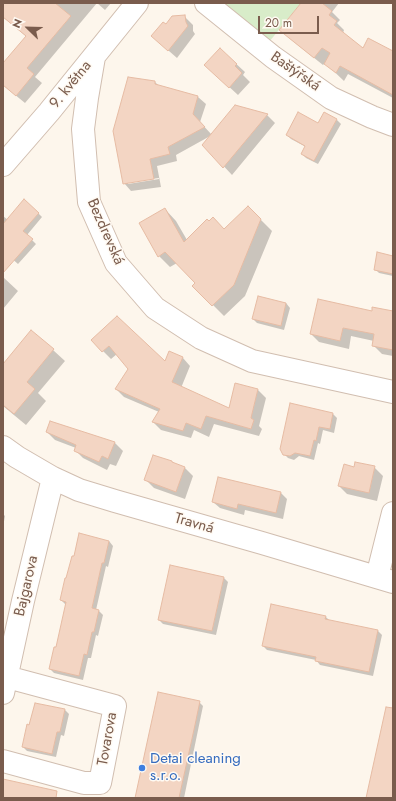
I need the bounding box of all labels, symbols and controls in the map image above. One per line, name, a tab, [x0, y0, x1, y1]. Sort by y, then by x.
north arrow	[8, 8, 48, 48]
scale bar	[260, 8, 321, 34]
text: 20 m	[265, 14, 292, 32]
text: N	[8, 16, 26, 30]
street label: Baštýřská	[267, 48, 323, 96]
street label: 9. května	[46, 57, 96, 113]
street label: Bezdrevská	[82, 196, 128, 268]
street label: Travná	[172, 510, 216, 538]
street label: Bajgarova	[11, 554, 43, 618]
street label: Tovarova	[94, 711, 122, 767]
place label: Detai cleaning s.r.o.	[150, 750, 241, 785]
marker: Detai cleaning s.r.o.	[137, 763, 147, 773]

